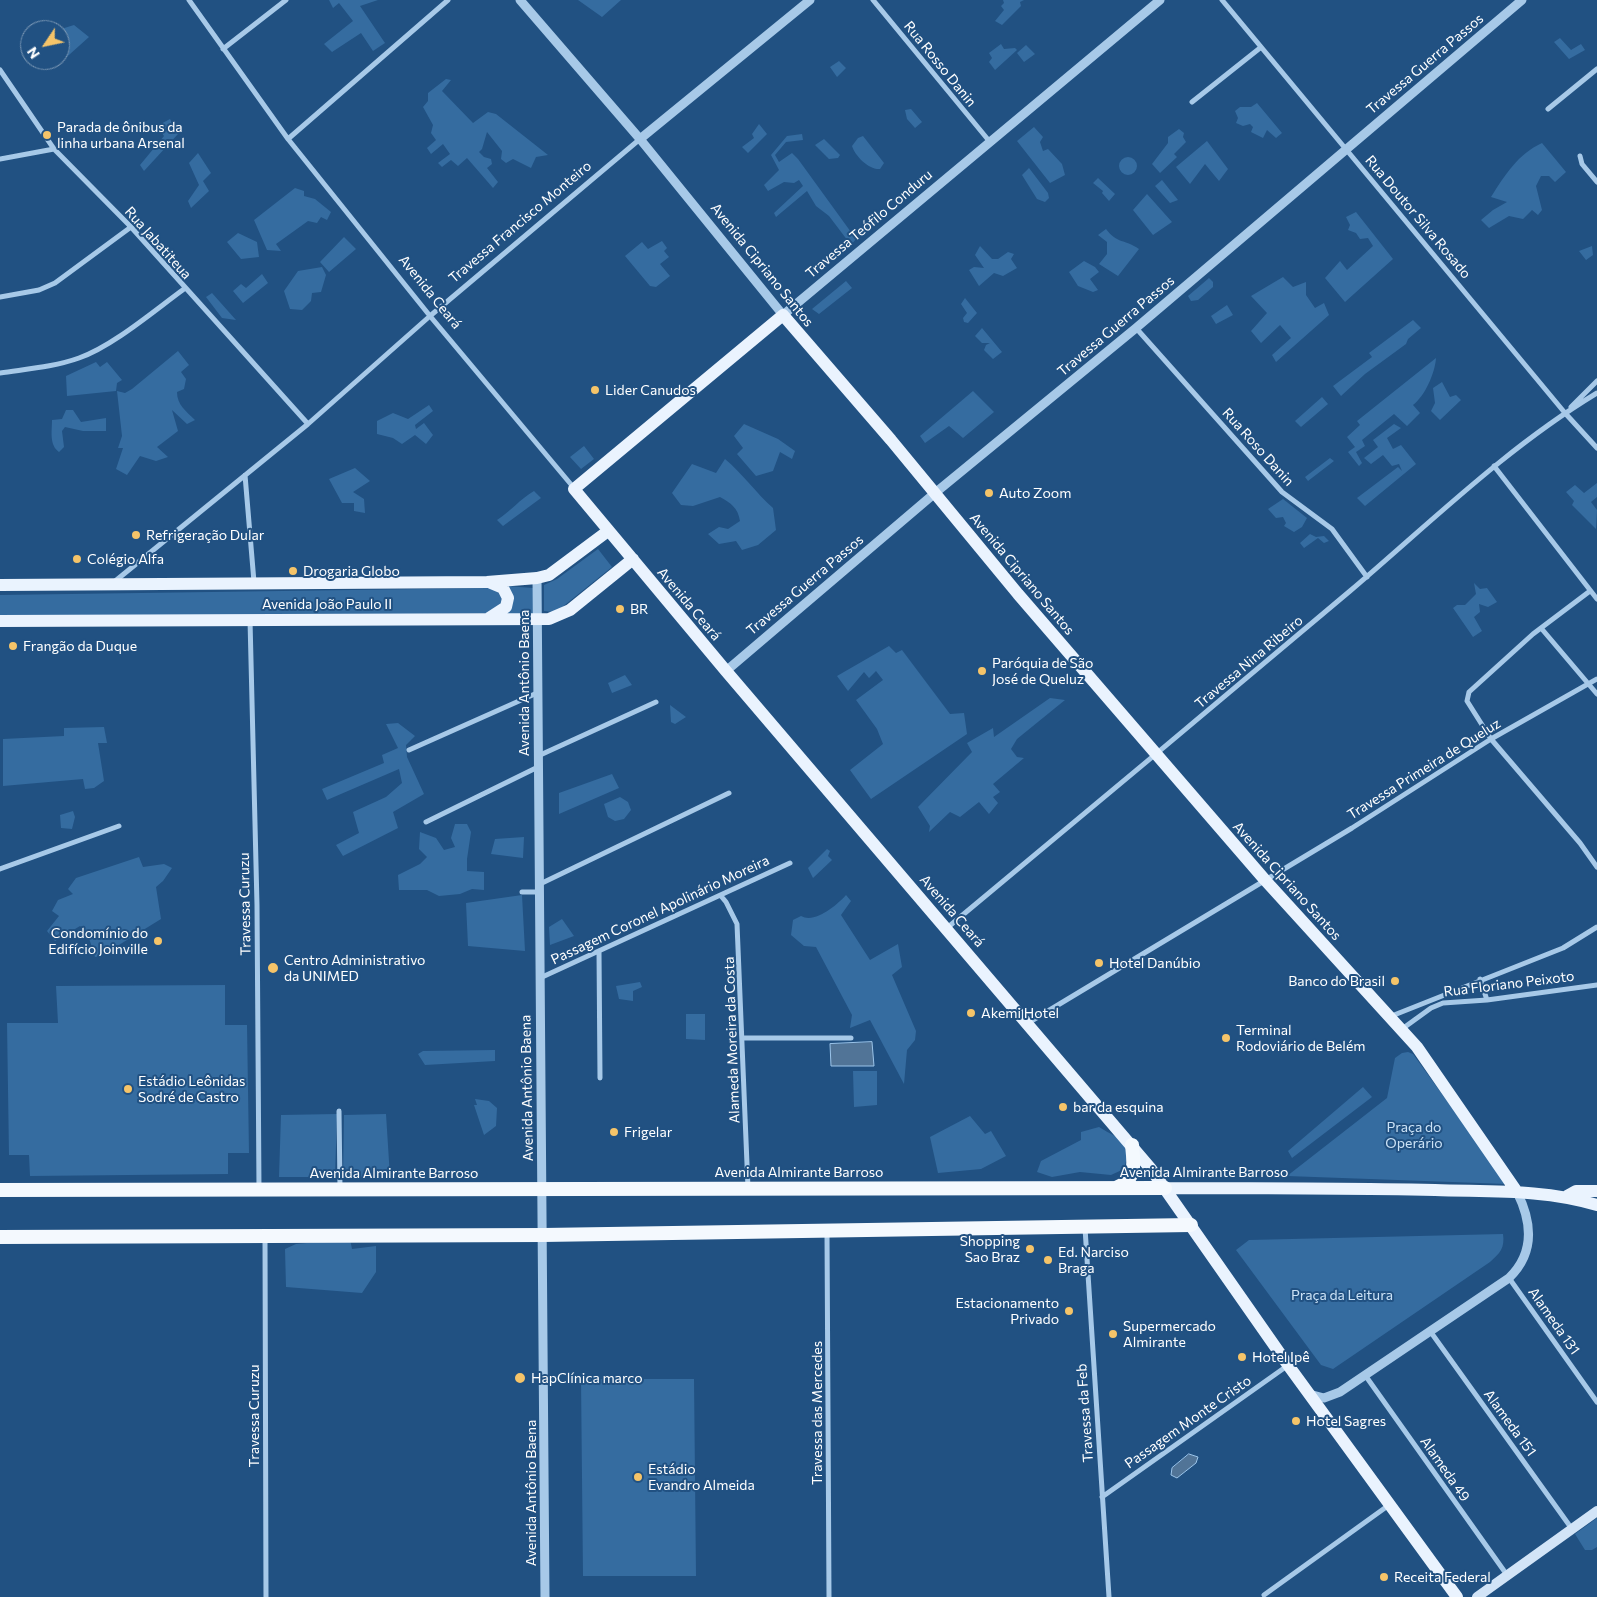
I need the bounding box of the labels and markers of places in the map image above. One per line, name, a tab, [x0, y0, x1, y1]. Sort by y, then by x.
place label: Parada de ônibus da linha urbana Arsenal	[57, 119, 185, 152]
marker: Parada de ônibus da linha urbana Arsenal	[41, 129, 53, 141]
place label: Lider Canudos	[605, 382, 696, 398]
marker: Lider Canudos	[589, 384, 601, 396]
place label: Auto Zoom	[999, 485, 1071, 501]
marker: Auto Zoom	[983, 487, 995, 499]
place label: Refrigeração Dular	[146, 527, 264, 543]
marker: Refrigeração Dular	[130, 529, 142, 541]
place label: Colégio Alfa	[87, 551, 164, 567]
marker: Colégio Alfa	[71, 553, 83, 565]
place label: Drogaria Globo	[303, 563, 400, 579]
marker: Drogaria Globo	[287, 565, 299, 577]
place label: BR	[630, 601, 648, 617]
marker: BR	[614, 603, 626, 615]
place label: Frangão da Duque	[23, 638, 137, 654]
marker: Frangão da Duque	[7, 640, 19, 652]
place label: Paróquia de São José de Queluz	[992, 655, 1093, 688]
marker: Paróquia de São José de Queluz	[976, 665, 988, 677]
place label: Condomínio do Edifício Joinville	[48, 925, 148, 958]
marker: Condomínio do Edifício Joinville	[152, 935, 164, 947]
place label: Centro Administrativo da UNIMED	[284, 952, 425, 984]
place label: Hotel Danúbio	[1109, 955, 1201, 971]
marker: Hotel Danúbio	[1093, 957, 1105, 969]
marker: Centro Administrativo da UNIMED	[266, 961, 280, 975]
place label: Banco do Brasil	[1288, 973, 1385, 989]
marker: Banco do Brasil	[1389, 975, 1401, 987]
place label: Akemi Hotel	[981, 1005, 1059, 1021]
marker: Akemi Hotel	[965, 1007, 977, 1019]
place label: Terminal Rodoviário de Belém	[1236, 1022, 1365, 1054]
marker: Terminal Rodoviário de Belém	[1220, 1032, 1232, 1044]
place label: Estádio Leônidas Sodré de Castro	[138, 1073, 245, 1106]
marker: Estádio Leônidas Sodré de Castro	[122, 1083, 134, 1095]
place label: bar da esquina	[1073, 1099, 1164, 1115]
marker: bar da esquina	[1057, 1101, 1069, 1113]
place label: Frigelar	[624, 1124, 672, 1140]
marker: Frigelar	[608, 1126, 620, 1138]
place label: Shopping Sao Braz	[960, 1233, 1020, 1266]
marker: Shopping Sao Braz	[1024, 1243, 1036, 1255]
place label: Ed. Narciso Braga	[1058, 1244, 1129, 1276]
marker: Ed. Narciso Braga	[1042, 1254, 1054, 1266]
place label: Estacionamento Privado	[955, 1295, 1059, 1328]
marker: Estacionamento Privado	[1063, 1305, 1075, 1317]
place label: Supermercado Almirante	[1123, 1318, 1216, 1350]
marker: Supermercado Almirante	[1107, 1328, 1119, 1340]
place label: Hotel Ipê	[1252, 1349, 1310, 1365]
marker: Hotel Ipê	[1236, 1351, 1248, 1363]
place label: HapClínica marco	[531, 1370, 643, 1386]
marker: HapClínica marco	[513, 1371, 527, 1385]
place label: Hotel Sagres	[1306, 1413, 1386, 1429]
marker: Hotel Sagres	[1290, 1415, 1302, 1427]
place label: Estádio Evandro Almeida	[648, 1461, 755, 1494]
marker: Estádio Evandro Almeida	[632, 1471, 644, 1483]
place label: Receita Federal	[1394, 1569, 1491, 1585]
marker: Receita Federal	[1378, 1571, 1390, 1583]

